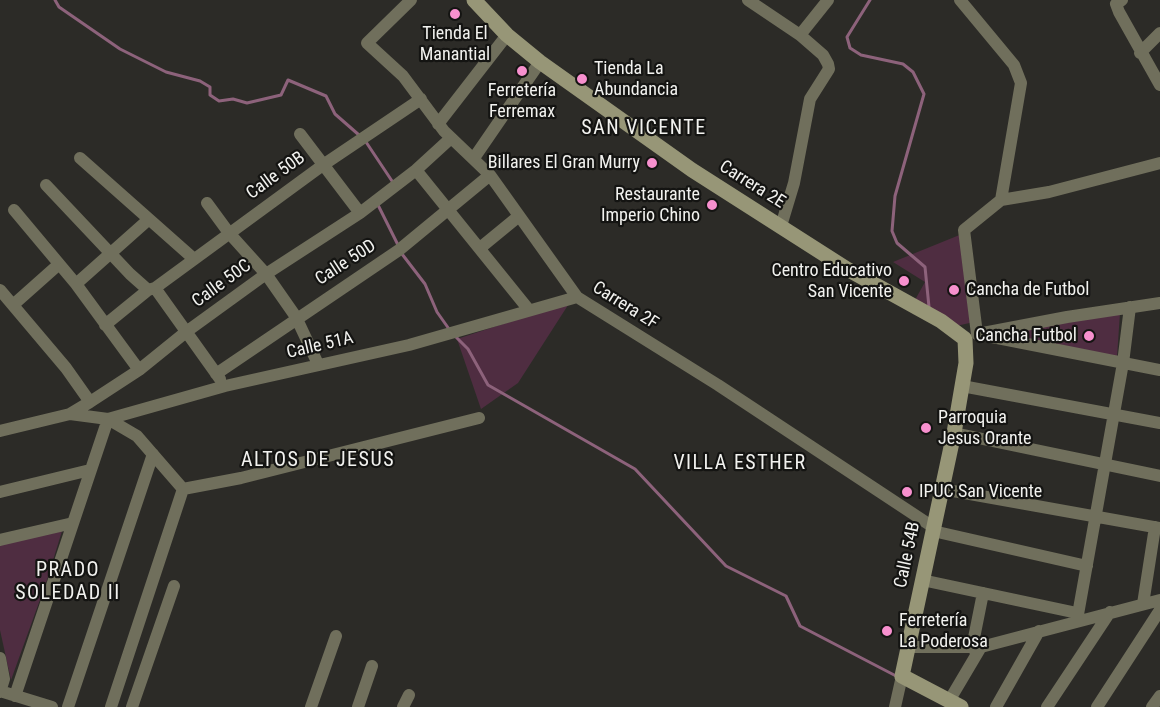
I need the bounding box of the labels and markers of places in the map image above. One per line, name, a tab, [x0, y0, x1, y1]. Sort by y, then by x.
marker: Tienda El Manantial	[448, 7, 462, 21]
place label: Tienda El Manantial	[420, 23, 490, 66]
place label: Tienda La Abundancia	[594, 58, 678, 100]
marker: Ferretería Ferremax	[515, 64, 529, 78]
marker: Tienda La Abundancia	[575, 72, 589, 86]
place label: Ferretería Ferremax	[488, 80, 556, 122]
place label: Billares El Gran Murry	[488, 152, 640, 174]
marker: Billares El Gran Murry	[645, 156, 659, 170]
place label: Restaurante Imperio Chino	[601, 184, 700, 226]
marker: Restaurante Imperio Chino	[705, 198, 719, 212]
place label: Centro Educativo San Vicente	[771, 260, 892, 302]
marker: Centro Educativo San Vicente	[897, 274, 911, 288]
place label: Cancha de Futbol	[966, 279, 1089, 301]
marker: Cancha de Futbol	[947, 283, 961, 297]
place label: Cancha Futbol	[975, 325, 1077, 347]
marker: Cancha Futbol	[1082, 329, 1096, 343]
place label: Parroquia Jesus Orante	[938, 407, 1031, 450]
marker: Parroquia Jesus Orante	[919, 421, 933, 435]
place label: IPUC San Vicente	[919, 481, 1042, 503]
marker: IPUC San Vicente	[900, 485, 914, 499]
place label: Ferretería La Poderosa	[899, 610, 988, 652]
marker: Ferretería La Poderosa	[880, 624, 894, 638]

